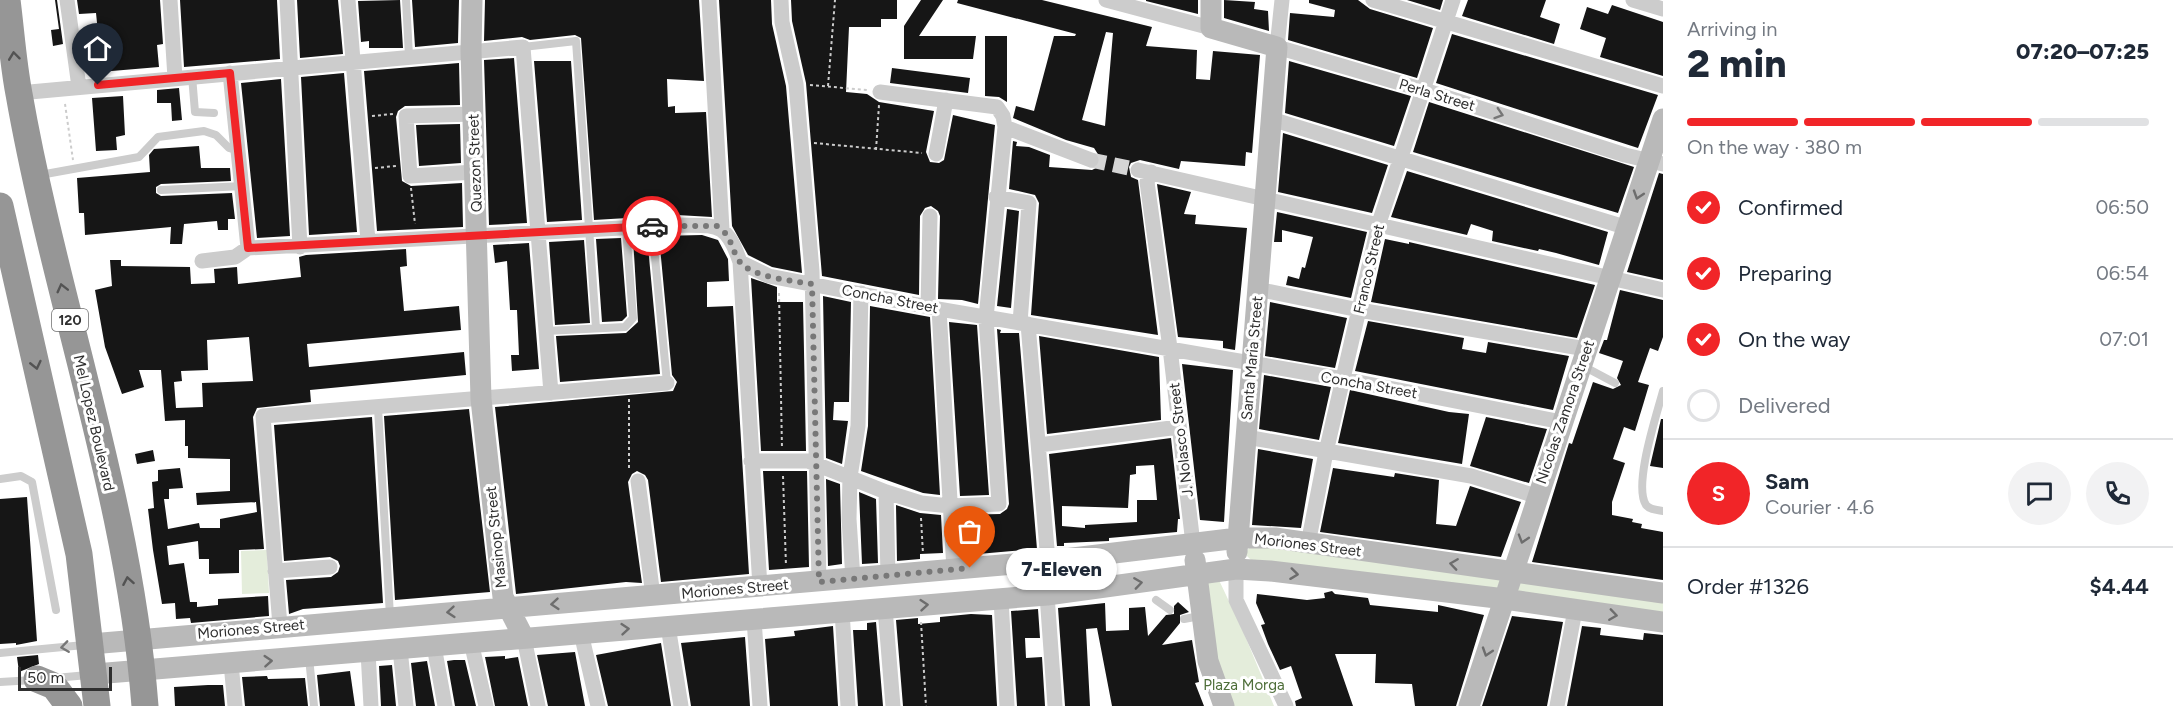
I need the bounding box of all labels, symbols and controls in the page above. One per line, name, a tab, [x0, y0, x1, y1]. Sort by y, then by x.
text: Arriving in	[1687, 17, 1777, 41]
pin	[72, 23, 123, 85]
icon: home	[81, 32, 114, 65]
text: 07:20–07:25	[2016, 38, 2149, 65]
text: 2 min	[1687, 40, 1787, 87]
one-way arrow	[8, 52, 21, 61]
street label: Perla Street	[1397, 75, 1477, 115]
one-way arrow	[1493, 107, 1504, 120]
street label: Quezon Street	[464, 113, 486, 212]
text: On the way · 380 m	[1687, 135, 1862, 159]
one-way arrow	[1633, 189, 1645, 200]
icon: check	[1687, 191, 1720, 224]
text: Confirmed	[1738, 194, 1843, 221]
text: 06:50	[2095, 195, 2149, 219]
courier	[622, 196, 682, 256]
icon: car	[636, 210, 669, 243]
street label: Franco Street	[1350, 222, 1388, 316]
icon: check	[1687, 257, 1720, 290]
text: Preparing	[1738, 260, 1832, 287]
text: 06:54	[2096, 261, 2149, 285]
street label: Concha Street	[840, 281, 940, 317]
one-way arrow	[57, 283, 70, 293]
street label: Santa Maria Street	[1238, 295, 1266, 421]
road number: 120	[52, 309, 88, 331]
icon: check	[1687, 323, 1720, 356]
text: On the way	[1738, 326, 1850, 353]
text: 07:01	[2099, 327, 2149, 351]
street label: Nicolas Zamora Street	[1532, 338, 1598, 486]
street label: Mel Lopez Boulevard	[70, 353, 118, 493]
one-way arrow	[29, 360, 42, 370]
street label: Concha Street	[1319, 368, 1419, 402]
street label: J. Nolasco Street	[1165, 381, 1197, 498]
text: Delivered	[1738, 392, 1831, 419]
button: chat	[2008, 462, 2071, 525]
button: phone	[2086, 462, 2149, 525]
text: Sam	[1765, 468, 1809, 495]
text: S	[1712, 480, 1725, 507]
street label: Masinop Street	[482, 485, 510, 589]
text: Courier · 4.6	[1765, 495, 1874, 519]
pin	[944, 506, 995, 568]
icon: bag	[953, 515, 986, 548]
street label: Moriones Street	[1253, 529, 1363, 561]
one-way arrow	[1518, 533, 1530, 544]
callout: 7-Eleven	[1006, 547, 1117, 589]
text: 7-Eleven	[1021, 557, 1102, 581]
one-way arrow	[1450, 558, 1459, 571]
one-way arrow	[1290, 567, 1299, 579]
text: Order #1326	[1687, 573, 1809, 600]
text: $4.44	[2090, 573, 2149, 600]
street label: Moriones Street	[680, 575, 790, 603]
one-way arrow	[122, 576, 135, 586]
one-way arrow	[1134, 577, 1143, 589]
one-way arrow	[550, 597, 559, 610]
one-way arrow	[919, 599, 928, 612]
one-way arrow	[446, 605, 455, 618]
one-way arrow	[1608, 608, 1617, 620]
street label: Moriones Street	[196, 615, 306, 643]
one-way arrow	[620, 623, 629, 636]
one-way arrow	[60, 641, 70, 653]
one-way arrow	[1481, 646, 1494, 657]
one-way arrow	[263, 654, 272, 667]
scale bar	[18, 664, 112, 692]
text: 50 m	[27, 668, 64, 687]
park label: Plaza Morga	[1203, 676, 1285, 694]

